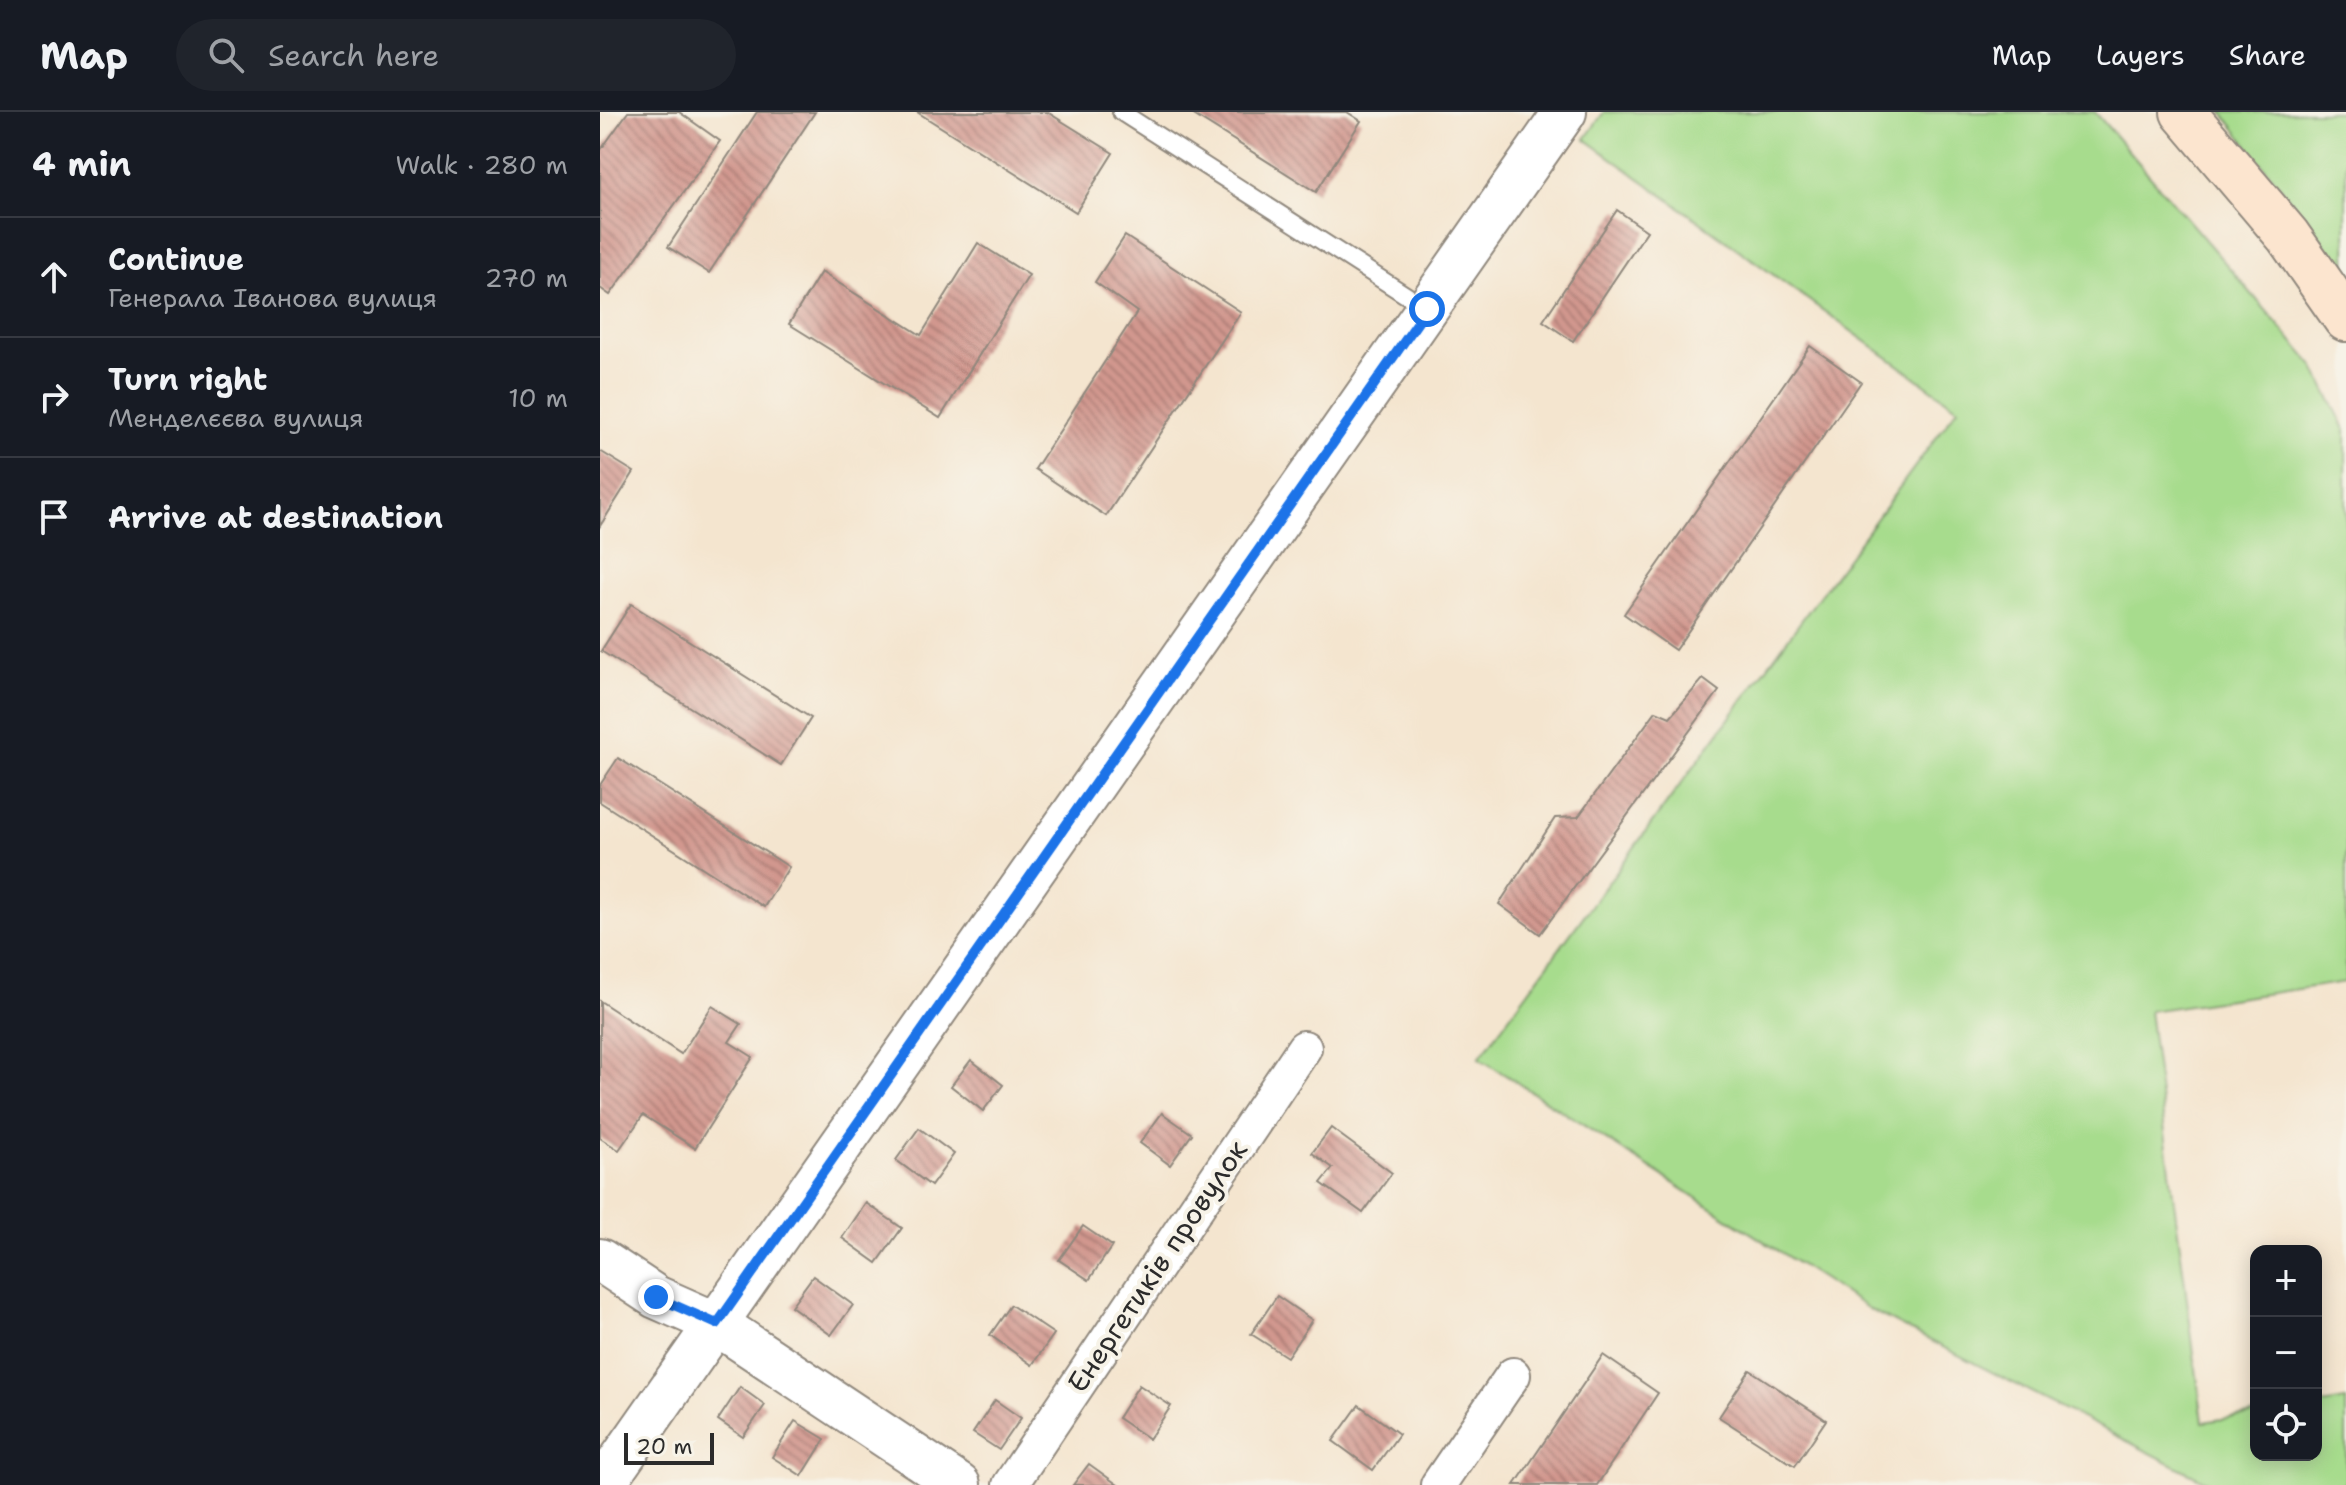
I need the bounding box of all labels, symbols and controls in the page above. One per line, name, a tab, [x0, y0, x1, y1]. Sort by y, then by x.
search box	[176, 19, 736, 91]
text: Map	[40, 30, 128, 81]
icon: search	[204, 33, 248, 77]
text: Search here	[268, 35, 439, 76]
text: Map	[1992, 36, 2052, 74]
text: Layers	[2096, 36, 2185, 74]
text: Share	[2229, 36, 2306, 74]
text: 4 min	[32, 141, 131, 187]
text: Walk · 280 m	[396, 147, 568, 182]
text: Continue	[108, 239, 244, 280]
icon: ahead	[32, 255, 76, 299]
text: 270 m	[485, 260, 568, 295]
text: Генерала Іванова вулиця	[108, 280, 437, 315]
route start	[1409, 291, 1445, 327]
text: Turn right	[108, 359, 267, 400]
icon: right	[32, 375, 76, 419]
text: 10 m	[508, 380, 568, 415]
text: Менделєєва вулиця	[108, 400, 363, 435]
icon: arrive	[32, 495, 76, 539]
text: Arrive at destination	[108, 497, 443, 538]
street label: Енергетиків провулок	[1058, 1132, 1256, 1400]
map controls	[2250, 1245, 2322, 1461]
button: +	[2250, 1245, 2322, 1317]
route end	[638, 1279, 674, 1315]
button: −	[2250, 1317, 2322, 1389]
button: locate	[2250, 1389, 2322, 1461]
scale bar	[624, 1429, 714, 1465]
text: 20 m	[636, 1432, 693, 1461]

